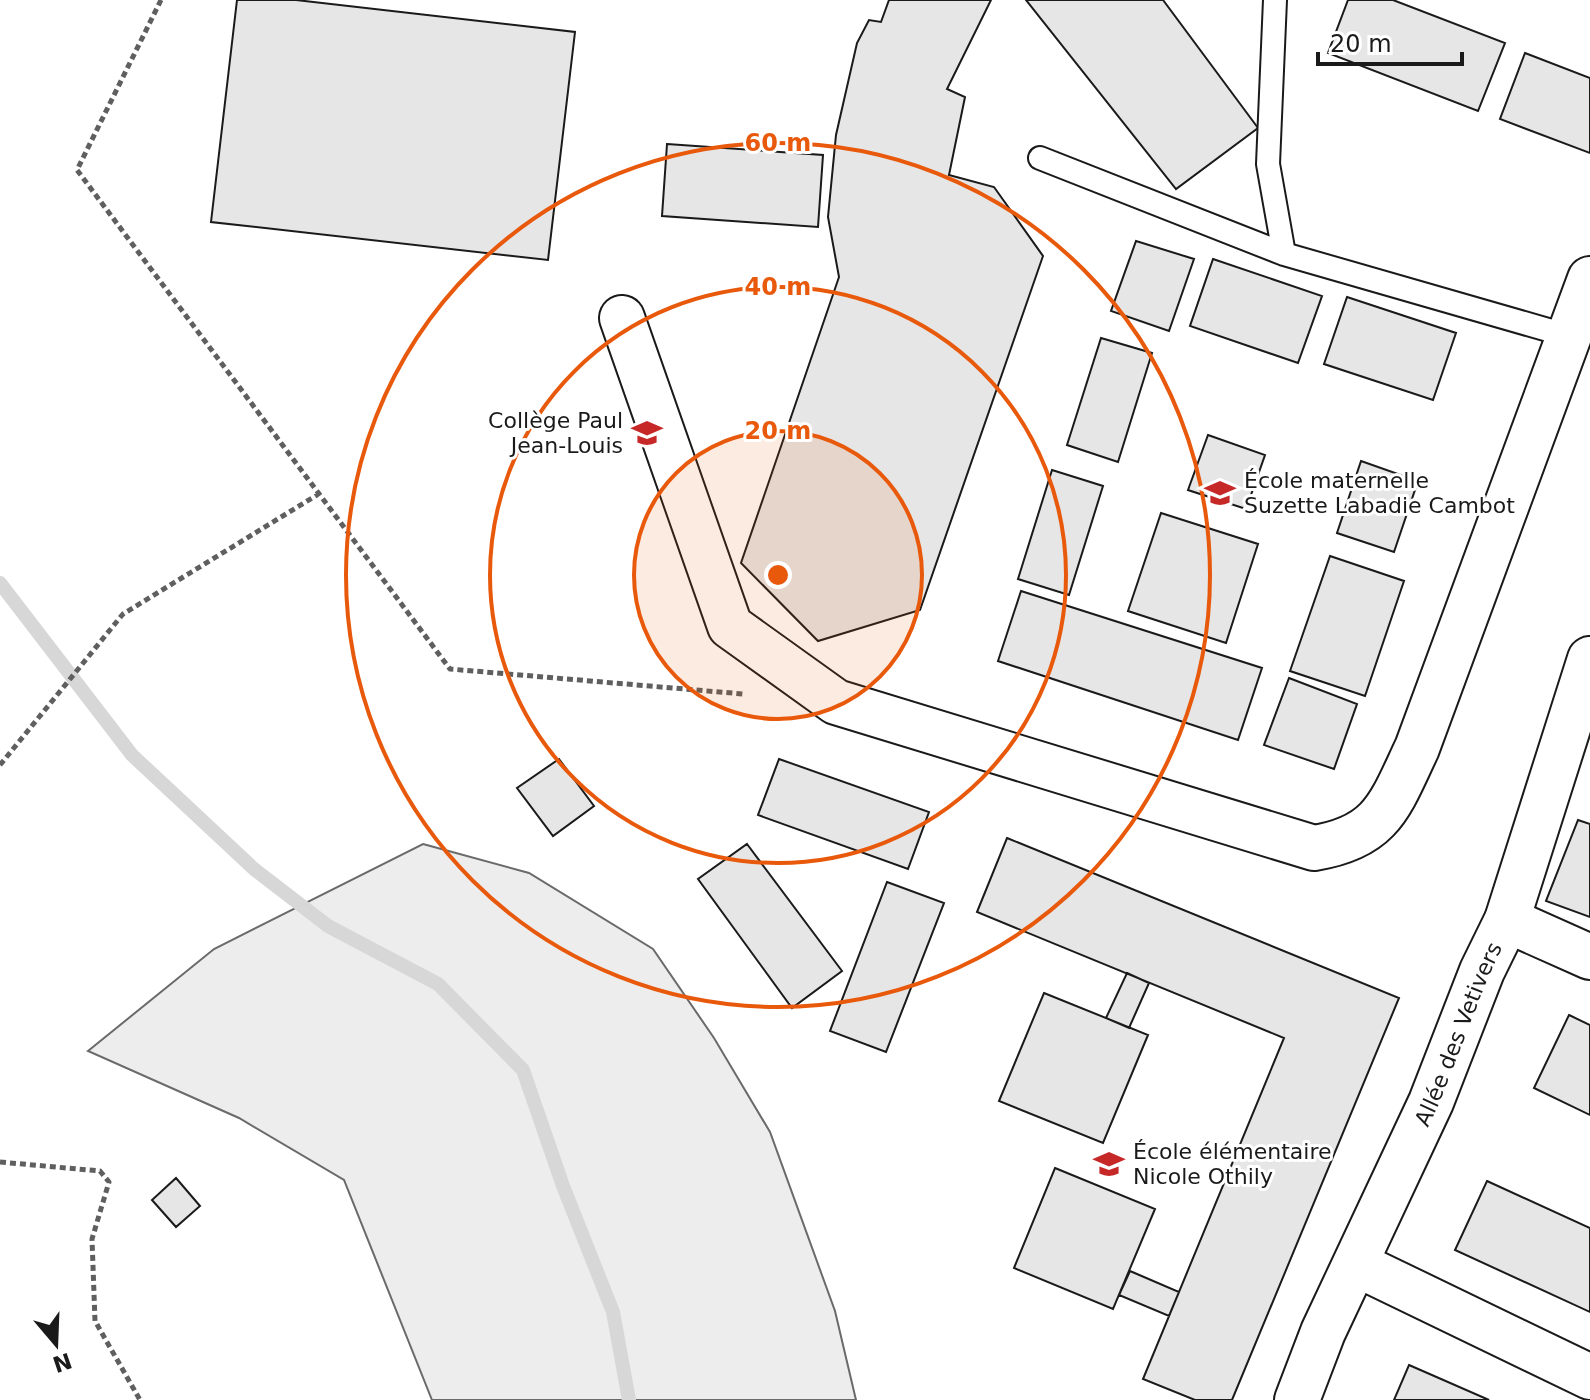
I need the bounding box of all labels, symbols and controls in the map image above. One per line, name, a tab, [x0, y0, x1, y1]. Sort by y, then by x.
scale bar	[1318, 16, 1462, 66]
text: 20 m	[1330, 30, 1392, 58]
text: 60 m	[745, 129, 811, 157]
text: 40 m	[745, 273, 811, 301]
place label: Collège Paul Jean-Louis	[488, 408, 623, 458]
school or university icon: Collège Paul Jean-Louis	[630, 416, 664, 450]
text: 20 m	[745, 417, 811, 445]
place label: École maternelle Suzette Labadie Cambot	[1244, 468, 1515, 518]
school or university icon: École maternelle Suzette Labadie Cambot	[1203, 476, 1237, 510]
centre of rings	[764, 561, 792, 589]
street label: Allée des Vetivers	[1410, 938, 1507, 1130]
place label: École élémentaire Nicole Othily	[1133, 1139, 1332, 1189]
school or university icon: École élémentaire Nicole Othily	[1092, 1147, 1126, 1181]
north arrow	[16, 1304, 96, 1384]
text: N	[50, 1348, 75, 1377]

